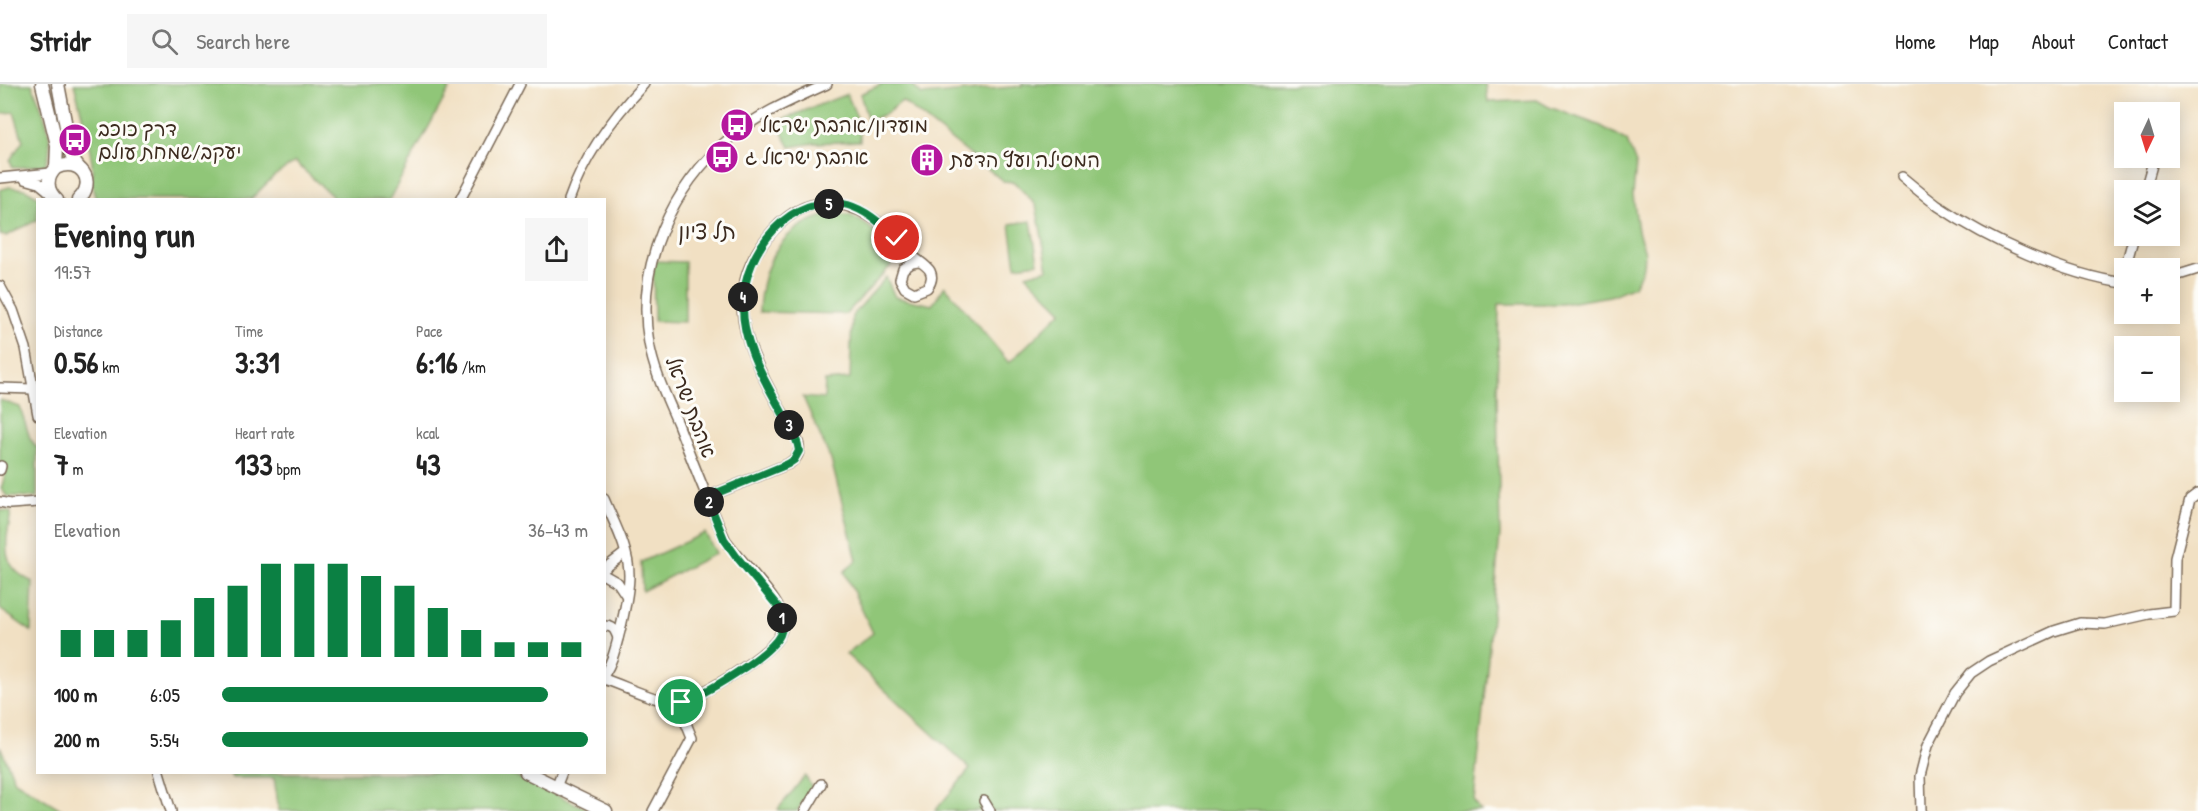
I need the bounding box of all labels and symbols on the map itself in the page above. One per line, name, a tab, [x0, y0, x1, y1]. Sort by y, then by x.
north arrow	[2114, 102, 2180, 168]
bus stop icon: מועדון/אהבת ישראל	[719, 107, 755, 143]
place label: מועדון/אהבת ישראל	[760, 111, 928, 138]
place label: דרך כוכב יעקב/שמחת עולם	[98, 115, 241, 165]
bus stop icon: דרך כוכב יעקב/שמחת עולם	[57, 122, 93, 158]
bus stop icon: אהבת ישראל ג	[704, 139, 740, 175]
building icon: המסילה ועץ הדעת	[909, 142, 945, 178]
place label: אהבת ישראל ג	[745, 143, 869, 170]
place label: המסילה ועץ הדעת	[949, 146, 1100, 173]
pin: 5	[814, 189, 844, 219]
pin	[871, 212, 922, 263]
district label: תל ציון	[678, 216, 736, 246]
pin: 4	[728, 282, 758, 312]
street label: אהבת ישראל	[660, 352, 723, 461]
pin: 3	[774, 410, 804, 440]
pin: 2	[694, 487, 724, 517]
pin: 1	[767, 603, 797, 633]
pin	[655, 676, 706, 727]

